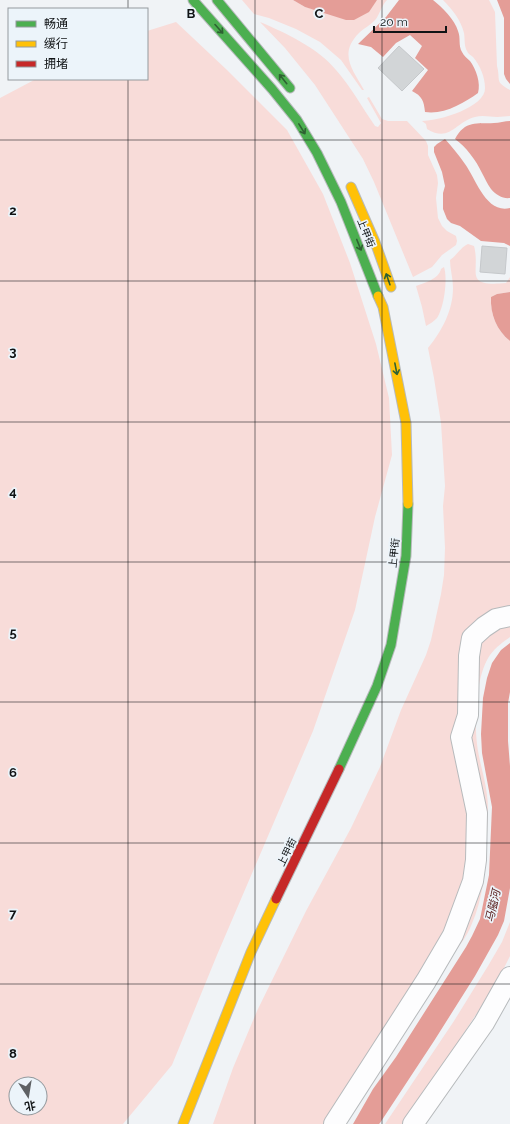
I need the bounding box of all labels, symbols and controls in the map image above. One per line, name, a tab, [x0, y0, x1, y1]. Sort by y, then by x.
text: B	[187, 6, 196, 21]
text: C	[315, 6, 324, 21]
legend	[8, 8, 148, 80]
scale bar	[374, 8, 446, 34]
text: 20 m	[380, 15, 408, 29]
text: 畅通	[44, 17, 68, 31]
one-way arrow	[214, 24, 224, 34]
text: 缓行	[44, 37, 68, 51]
text: 拥堵	[44, 57, 68, 71]
one-way arrow	[279, 73, 287, 84]
one-way arrow	[298, 123, 306, 134]
text: 2	[9, 203, 17, 218]
street label: 上甲街	[355, 217, 377, 249]
one-way arrow	[356, 238, 364, 250]
one-way arrow	[384, 274, 392, 286]
text: 3	[9, 344, 17, 359]
one-way arrow	[392, 362, 400, 375]
text: 4	[9, 484, 17, 499]
street label: 上甲街	[387, 538, 401, 568]
text: 5	[9, 625, 17, 640]
text: 6	[9, 765, 17, 780]
street label: 上甲街	[275, 836, 299, 868]
water label: 马隘河	[483, 887, 503, 924]
text: 7	[9, 906, 17, 921]
text: 8	[9, 1046, 17, 1061]
north arrow	[8, 1076, 48, 1116]
text: 北	[23, 1098, 37, 1113]

